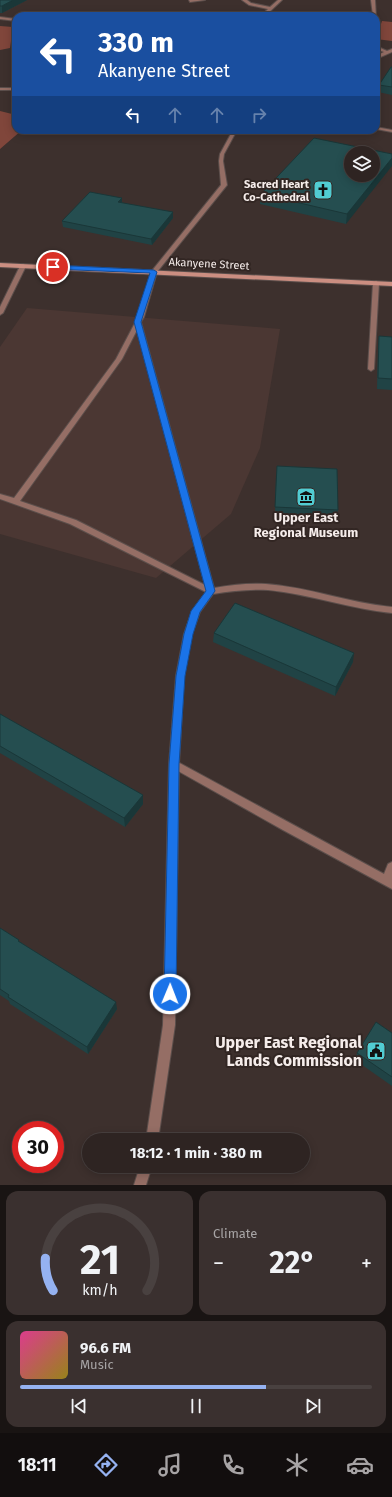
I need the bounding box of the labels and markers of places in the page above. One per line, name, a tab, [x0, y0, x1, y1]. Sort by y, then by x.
place label: Sacred Heart Co-Cathedral	[243, 178, 310, 204]
church icon: Sacred Heart Co-Cathedral	[312, 179, 334, 201]
pin	[36, 250, 70, 284]
museum icon: Upper East Regional Museum	[295, 486, 317, 508]
place label: Upper East Regional Museum	[254, 510, 358, 540]
place label: Upper East Regional Lands Commission	[215, 1033, 362, 1070]
public building icon: Upper East Regional Lands Commission	[365, 1040, 387, 1062]

